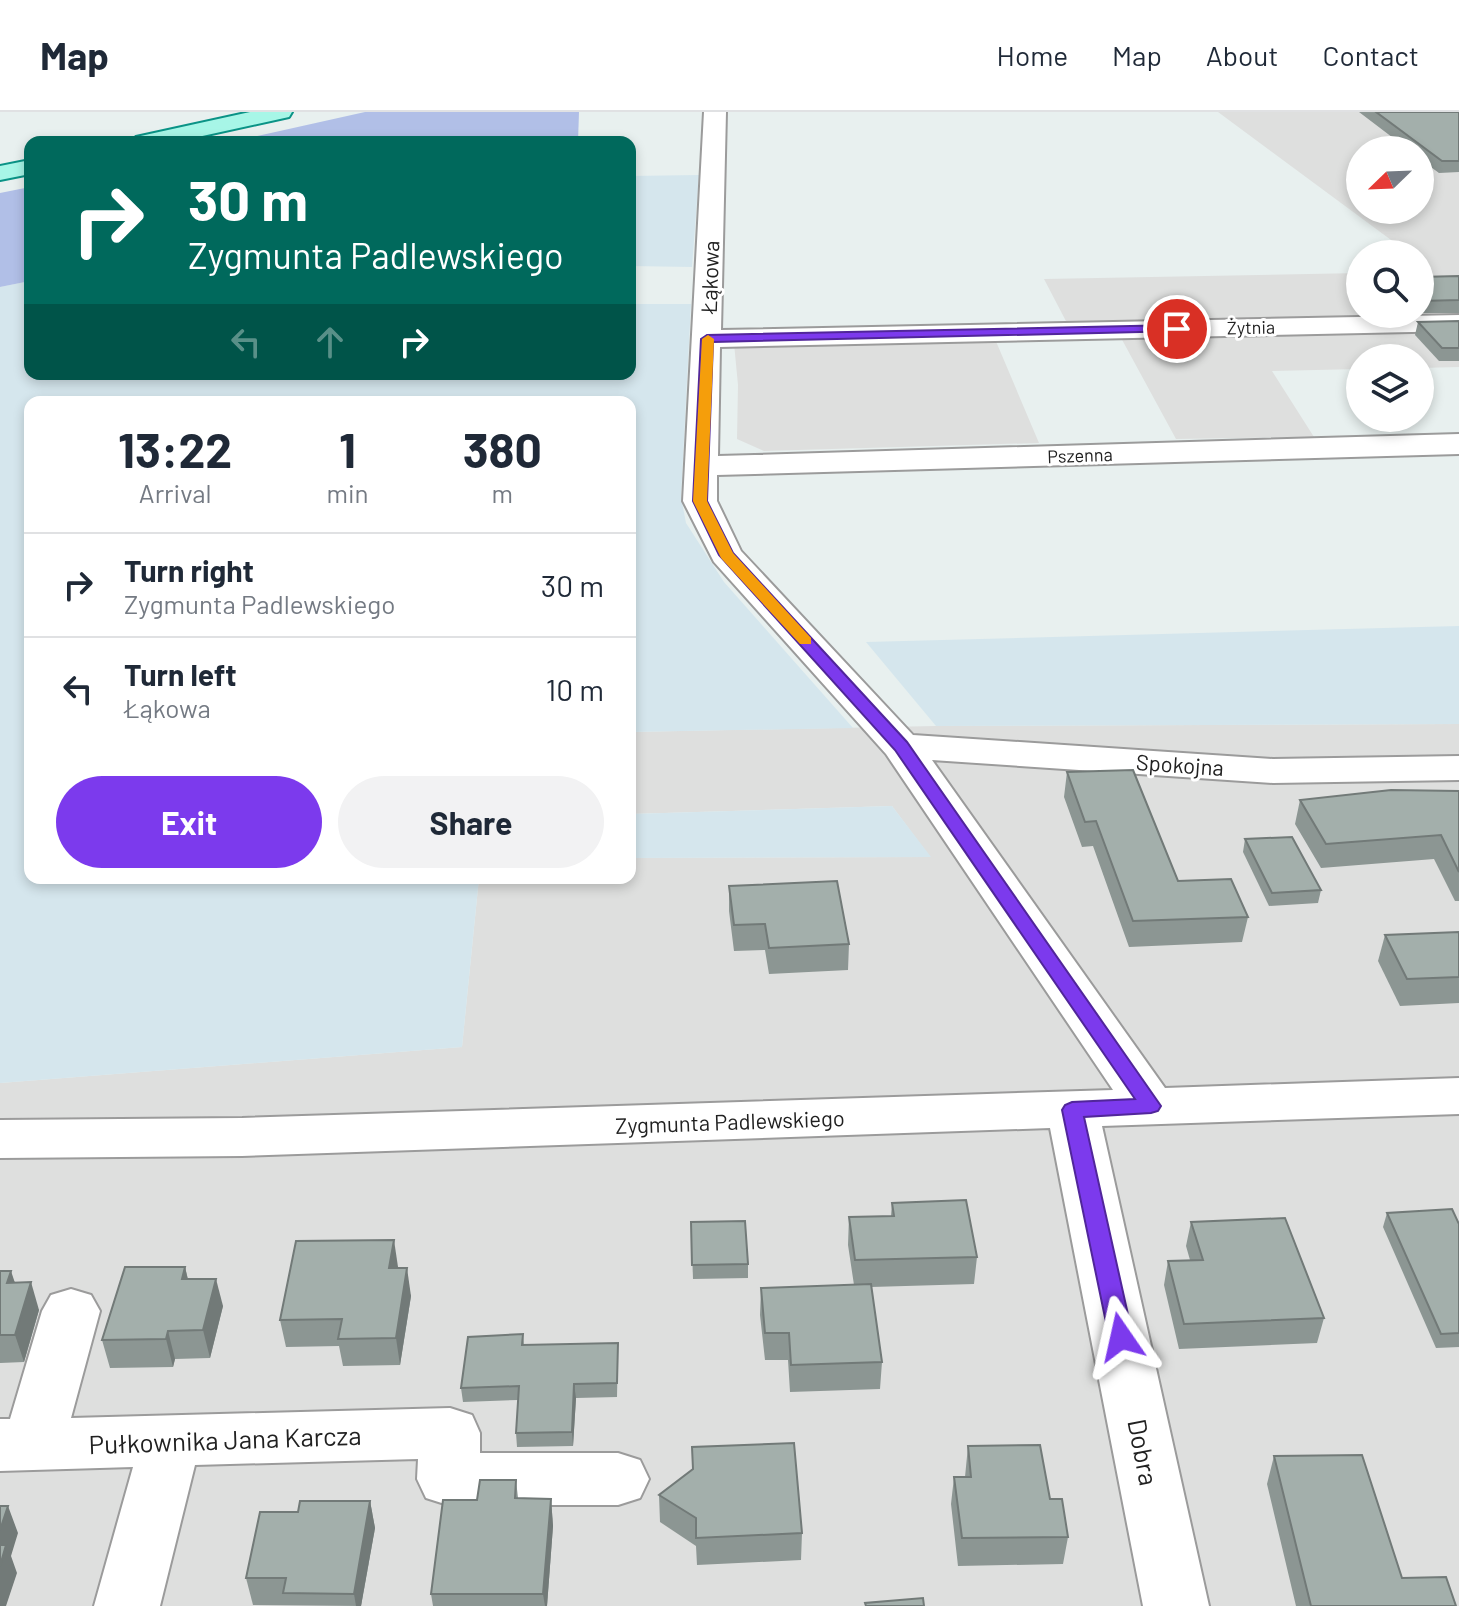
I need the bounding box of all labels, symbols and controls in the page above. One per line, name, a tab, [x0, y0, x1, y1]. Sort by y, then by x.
text: Map	[40, 32, 109, 78]
text: Home	[997, 38, 1068, 72]
text: Map	[1112, 38, 1162, 72]
text: About	[1206, 38, 1278, 72]
text: Contact	[1322, 38, 1419, 72]
north arrow	[1346, 136, 1434, 224]
map controls	[1346, 136, 1434, 432]
text: 30 m	[188, 165, 308, 232]
icon: right	[56, 168, 160, 272]
text: Zygmunta Padlewskiego	[188, 233, 564, 276]
street label: Łąkowa	[695, 240, 723, 315]
button: search	[1346, 240, 1434, 328]
pin	[1143, 295, 1211, 363]
icon: arrive	[1155, 307, 1199, 351]
street label: Żytnia	[1227, 316, 1275, 338]
icon: left	[224, 320, 268, 364]
icon: ahead	[308, 320, 352, 364]
icon: right	[392, 320, 436, 364]
button: layers	[1346, 344, 1434, 432]
text: 13:22	[118, 420, 232, 478]
text: 1	[339, 420, 356, 478]
text: 380	[463, 420, 542, 478]
street label: Pszenna	[1047, 443, 1113, 467]
text: Arrival	[139, 477, 212, 508]
text: min	[326, 477, 369, 508]
text: m	[492, 477, 513, 508]
text: Turn right	[124, 552, 254, 588]
icon: right	[56, 563, 100, 607]
text: 30 m	[541, 567, 604, 603]
text: Zygmunta Padlewskiego	[124, 588, 395, 619]
text: Turn left	[124, 656, 237, 692]
icon: left	[56, 667, 100, 711]
text: 10 m	[546, 671, 604, 707]
text: Łąkowa	[124, 692, 211, 723]
street label: Spokojna	[1135, 748, 1225, 780]
button: Exit	[56, 776, 322, 868]
button: Share	[338, 776, 604, 868]
street label: Zygmunta Padlewskiego	[615, 1104, 845, 1138]
position arrow	[1079, 1295, 1163, 1379]
street label: Dobra	[1122, 1416, 1166, 1488]
street label: Pułkownika Jana Karcza	[88, 1419, 362, 1459]

